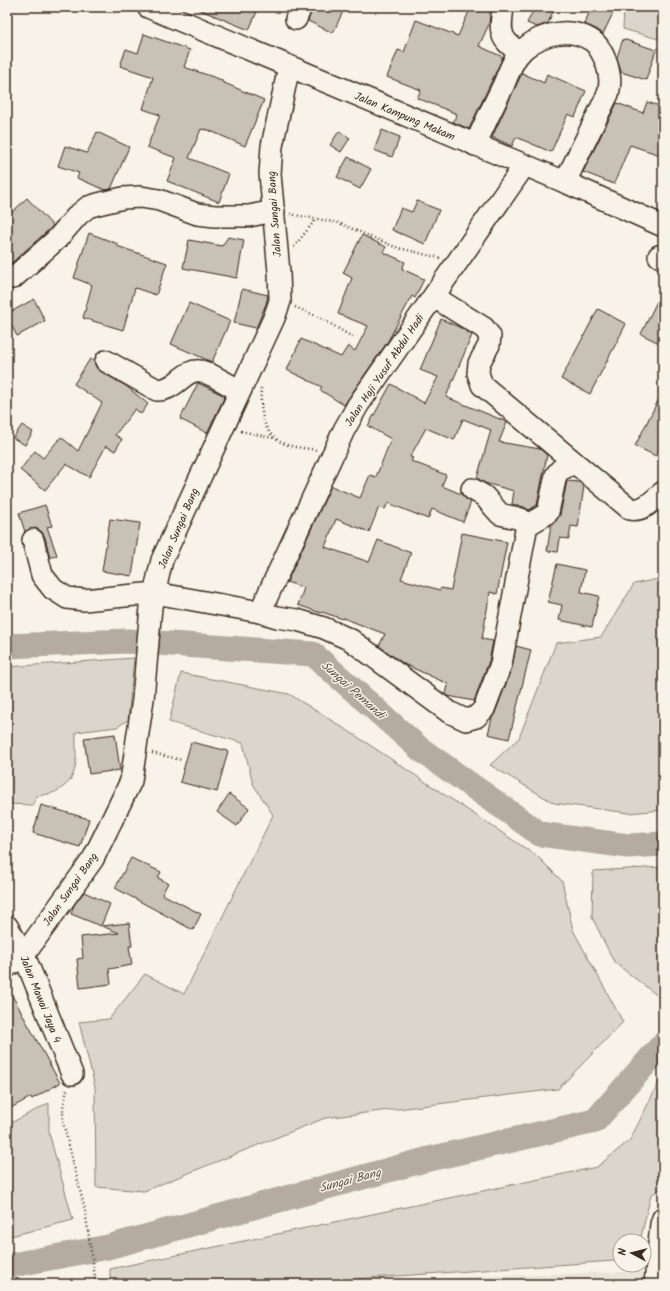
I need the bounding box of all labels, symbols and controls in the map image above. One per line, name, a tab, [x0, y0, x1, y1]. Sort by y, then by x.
street label: Jalan Kampung Makam	[351, 88, 458, 146]
street label: Jalan Sungai Bang	[263, 170, 287, 258]
street label: Jalan Haji Yusuf Abdul Hadi	[340, 311, 429, 430]
street label: Jalan Sungai Bang	[154, 485, 204, 572]
water label: Sungai Pemandi	[317, 657, 391, 726]
street label: Jalan Sungai Bang	[39, 849, 103, 930]
street label: Jalan Mawai Jaya 4	[14, 953, 66, 1046]
water label: Sungai Bang	[317, 1163, 384, 1198]
north arrow	[612, 1233, 652, 1273]
text: N	[614, 1247, 632, 1256]

